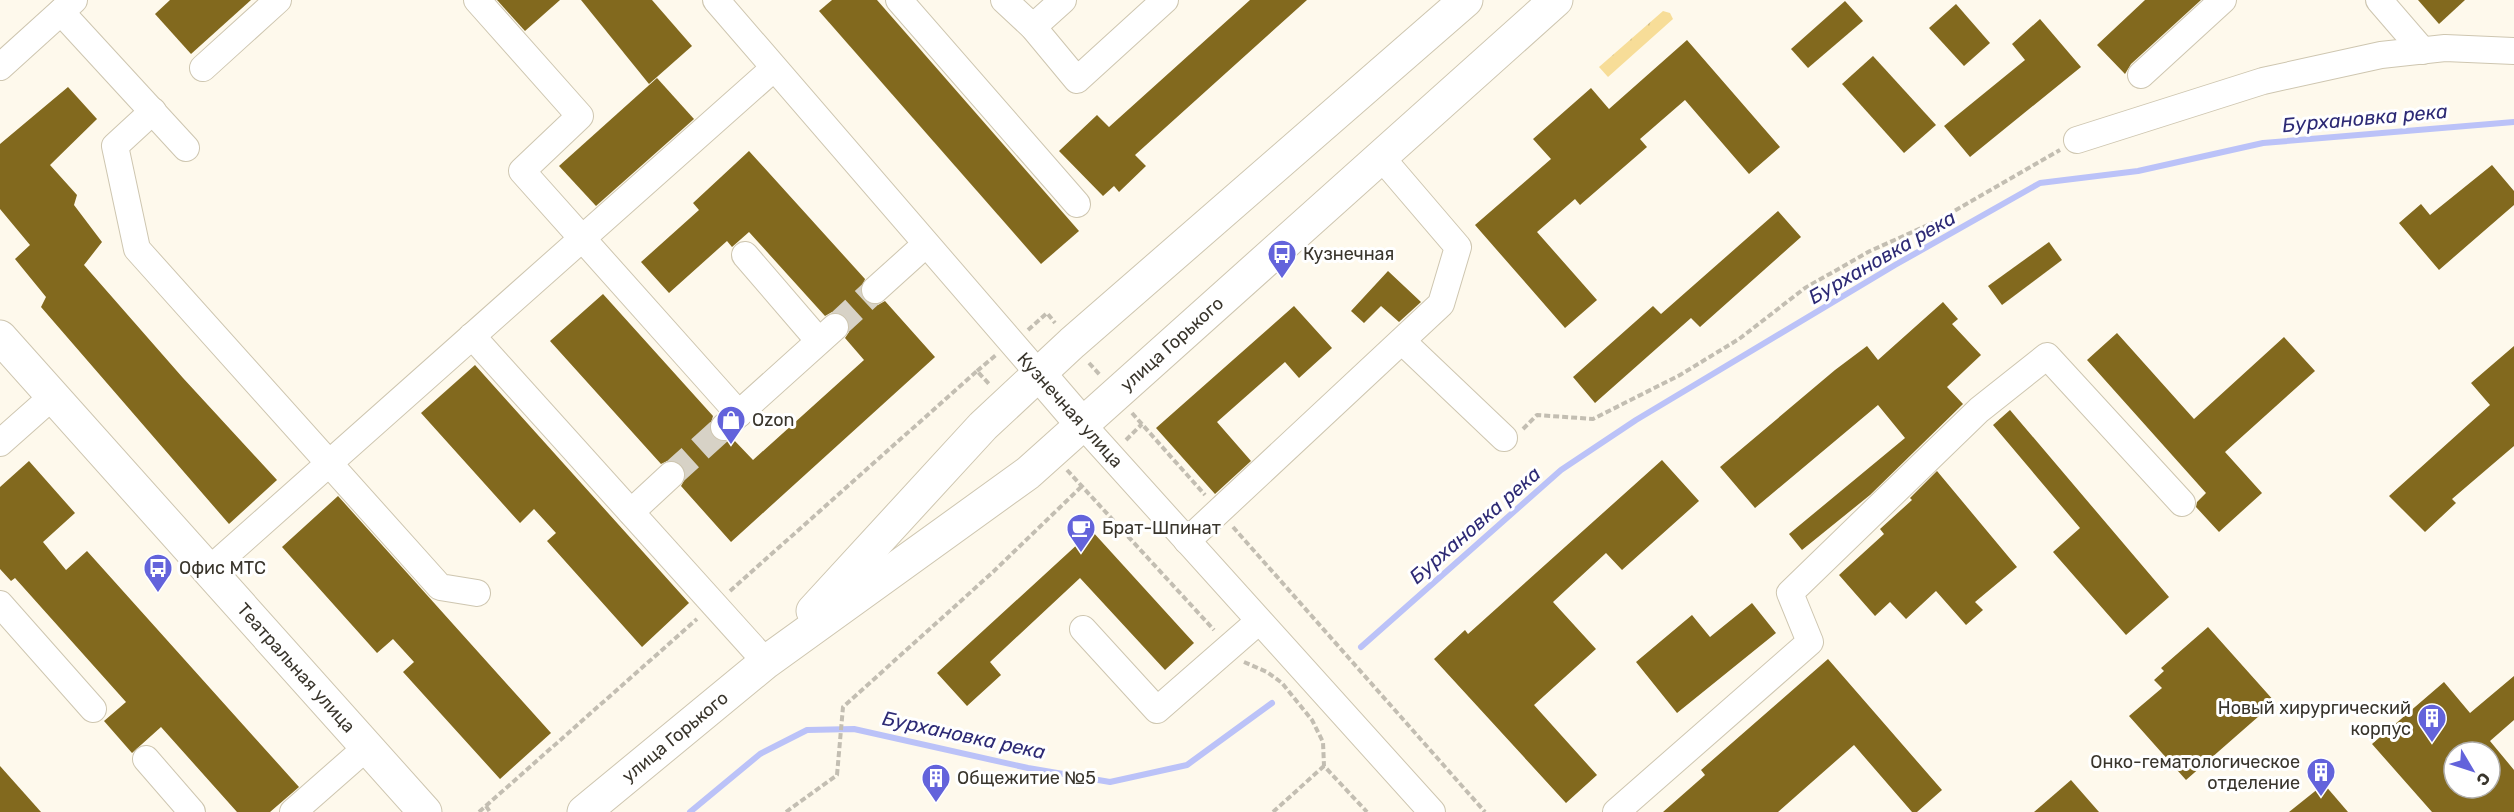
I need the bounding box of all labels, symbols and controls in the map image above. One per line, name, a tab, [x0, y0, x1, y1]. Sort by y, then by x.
water label: Бурхановка река	[2281, 99, 2449, 137]
water label: Бурхановка река	[1804, 205, 1960, 309]
bus stop icon: Кузнечная	[1266, 238, 1298, 280]
place label: Кузнечная	[1303, 243, 1394, 265]
street label: улица Горького	[1116, 292, 1228, 396]
street label: Кузнечная улица	[1012, 348, 1128, 472]
shop icon: Ozon	[715, 404, 747, 446]
place label: Ozon	[752, 409, 794, 431]
water label: Бурхановка река	[1405, 461, 1546, 588]
cafe icon: Брат-Шпинат	[1065, 512, 1097, 554]
place label: Брат-Шпинат	[1102, 517, 1221, 539]
bus stop icon: Офис МТС	[142, 552, 174, 594]
place label: Офис МТС	[179, 557, 266, 579]
street label: Театральная улица	[232, 598, 360, 737]
street label: улица Горького	[618, 687, 733, 787]
place label: Новый хирургический корпус	[2218, 697, 2411, 740]
building icon: Новый хирургический корпус	[2416, 702, 2448, 744]
water label: Бурхановка река	[880, 706, 1048, 764]
north arrow	[2442, 740, 2502, 800]
place label: Онко-гематологическое отделение	[2090, 751, 2300, 794]
building icon: Онко-гематологическое отделение	[2305, 756, 2337, 798]
building icon: Общежитие №5	[920, 762, 952, 804]
place label: Общежитие №5	[957, 767, 1096, 789]
text: С	[2472, 769, 2494, 789]

